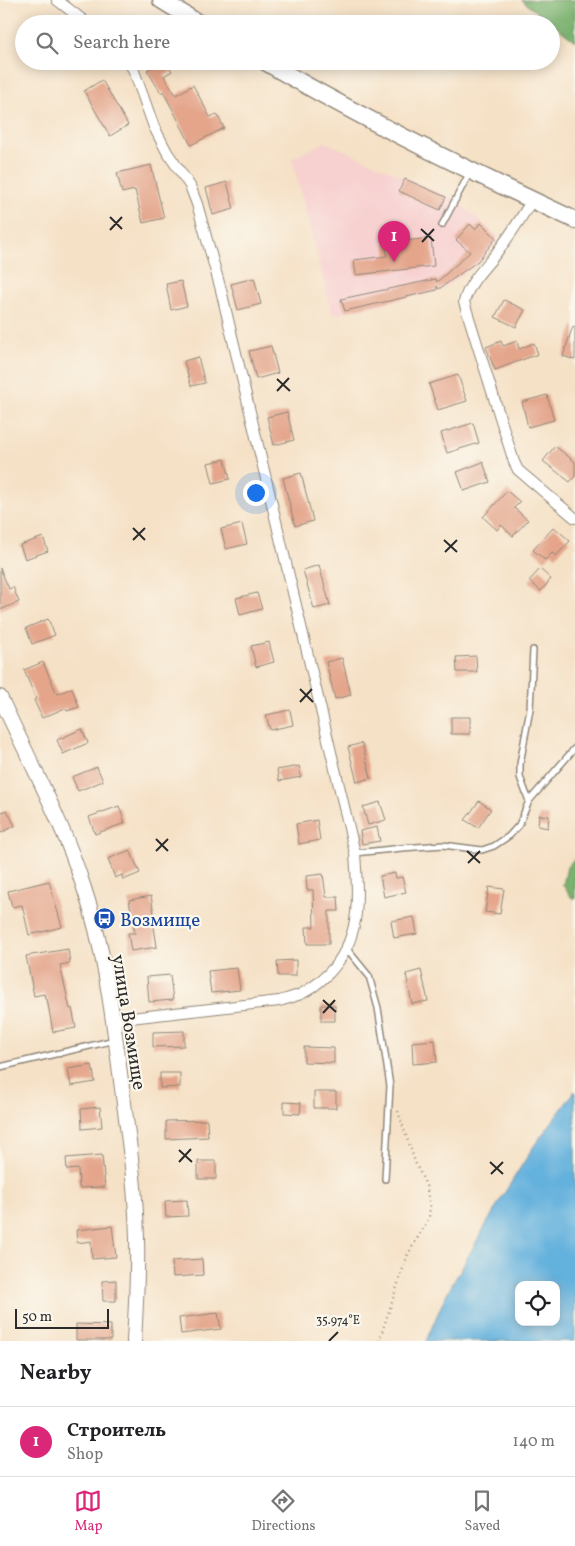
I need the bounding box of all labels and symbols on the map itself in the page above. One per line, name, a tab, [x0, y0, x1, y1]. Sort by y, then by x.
pin: 1	[378, 221, 410, 262]
your location	[243, 480, 269, 506]
bus stop icon: Возмище	[92, 907, 116, 931]
place label: Возмище	[120, 908, 200, 934]
street label: улица Возмище	[104, 953, 152, 1092]
scale bar	[15, 1306, 109, 1329]
text: 35.974°E	[316, 1313, 360, 1329]

